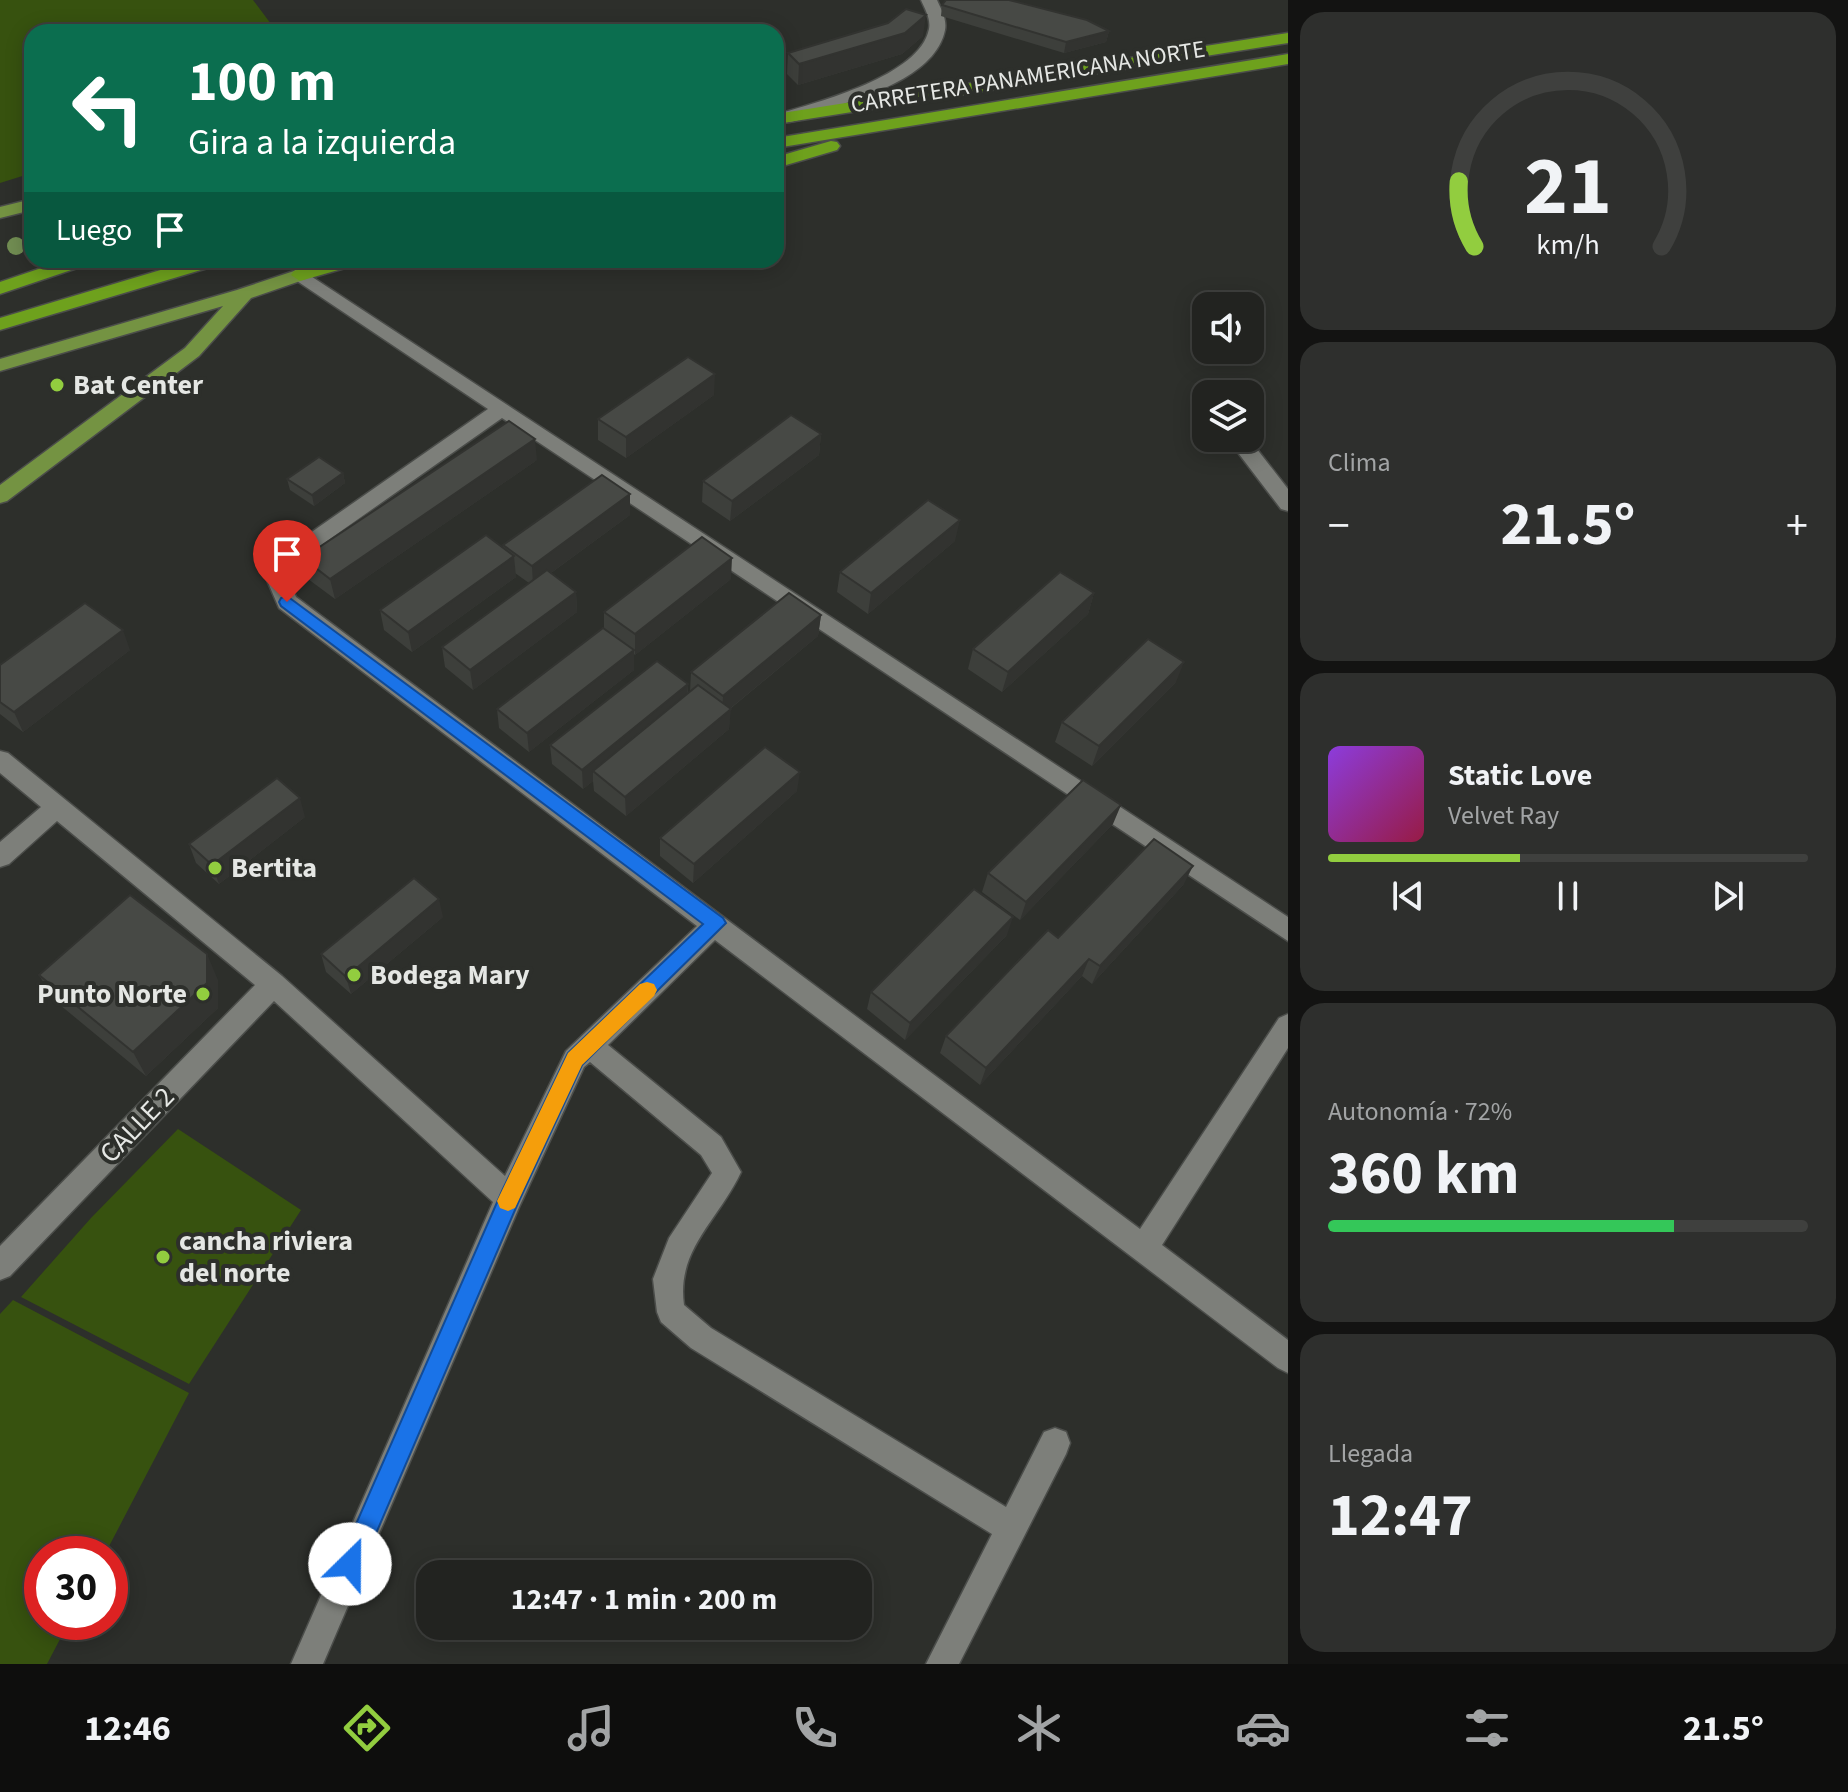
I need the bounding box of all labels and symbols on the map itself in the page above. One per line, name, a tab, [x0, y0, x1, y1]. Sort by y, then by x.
street label: CARRETERA PANAMERICANA NORTE	[848, 32, 1208, 122]
place label: Bat Center	[73, 365, 204, 405]
marker: Bat Center	[48, 376, 66, 394]
pin	[253, 520, 321, 602]
place label: Bertita	[231, 848, 317, 888]
marker: Bertita	[206, 859, 224, 877]
place label: Bodega Mary	[370, 955, 530, 995]
marker: Bodega Mary	[345, 966, 363, 984]
place label: Punto Norte	[37, 974, 187, 1014]
marker: Punto Norte	[194, 985, 212, 1003]
street label: CALLE 2	[90, 1078, 184, 1172]
place label: cancha riviera del norte	[179, 1221, 353, 1293]
marker: cancha riviera del norte	[154, 1248, 172, 1266]
position arrow	[308, 1522, 392, 1606]
speed limit sign: 30	[24, 1536, 128, 1640]

